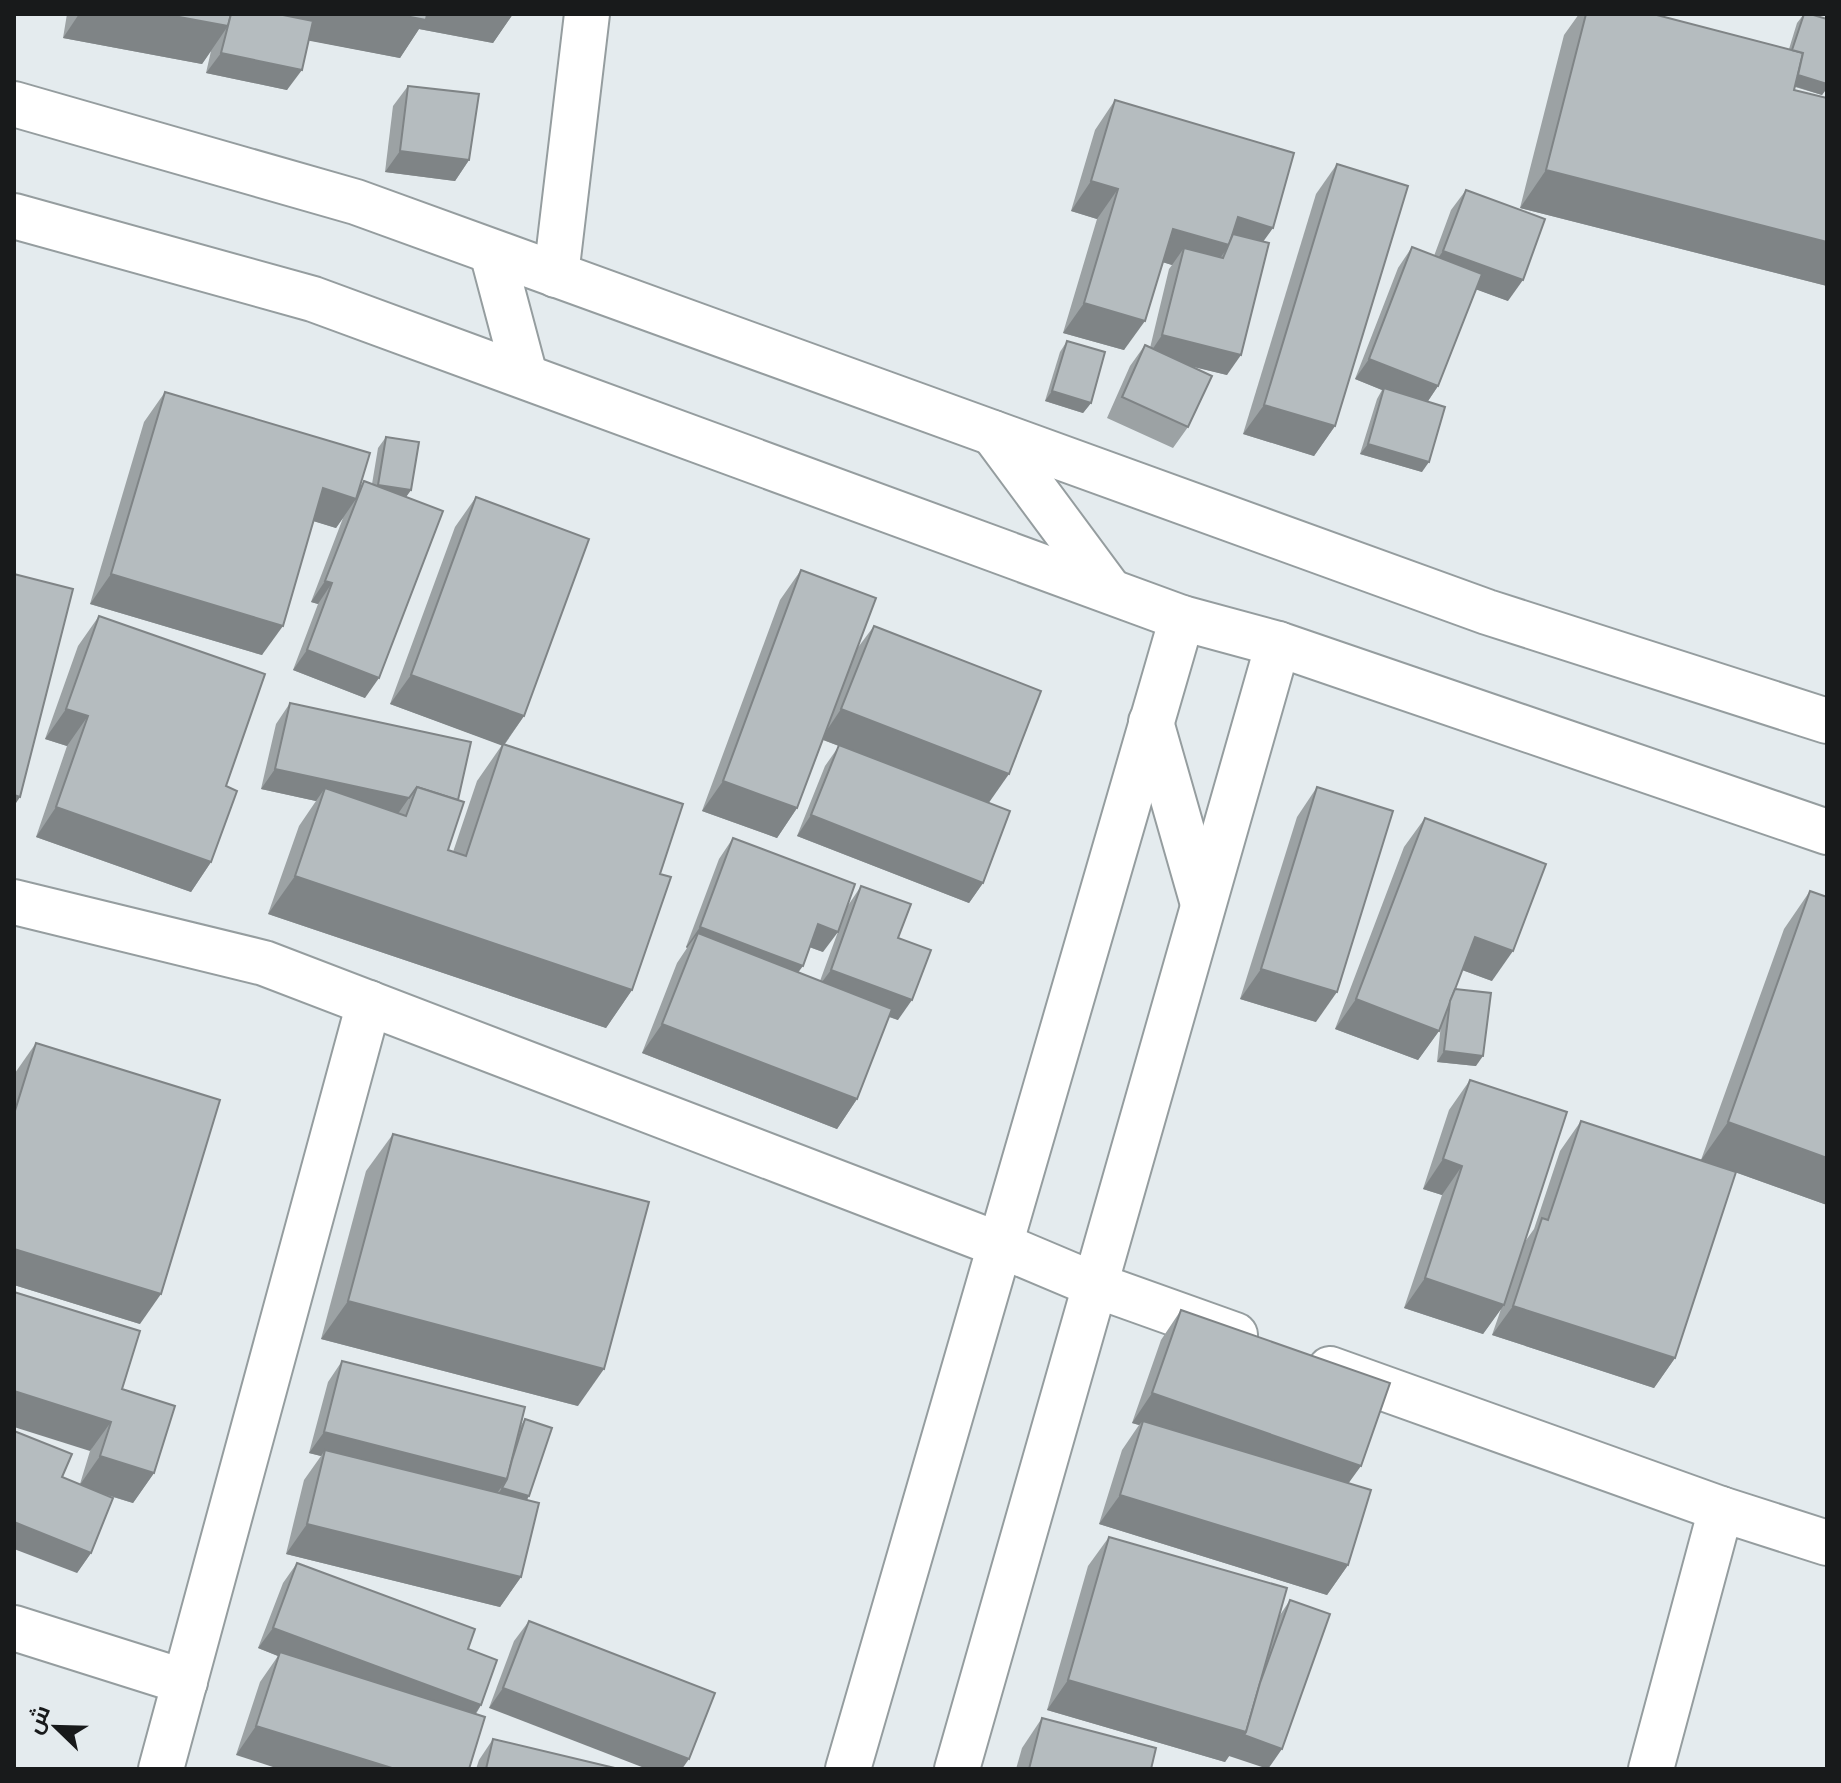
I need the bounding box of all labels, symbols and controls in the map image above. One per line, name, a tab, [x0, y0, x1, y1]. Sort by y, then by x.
north arrow	[16, 1687, 96, 1767]
text: ش	[20, 1701, 56, 1738]

